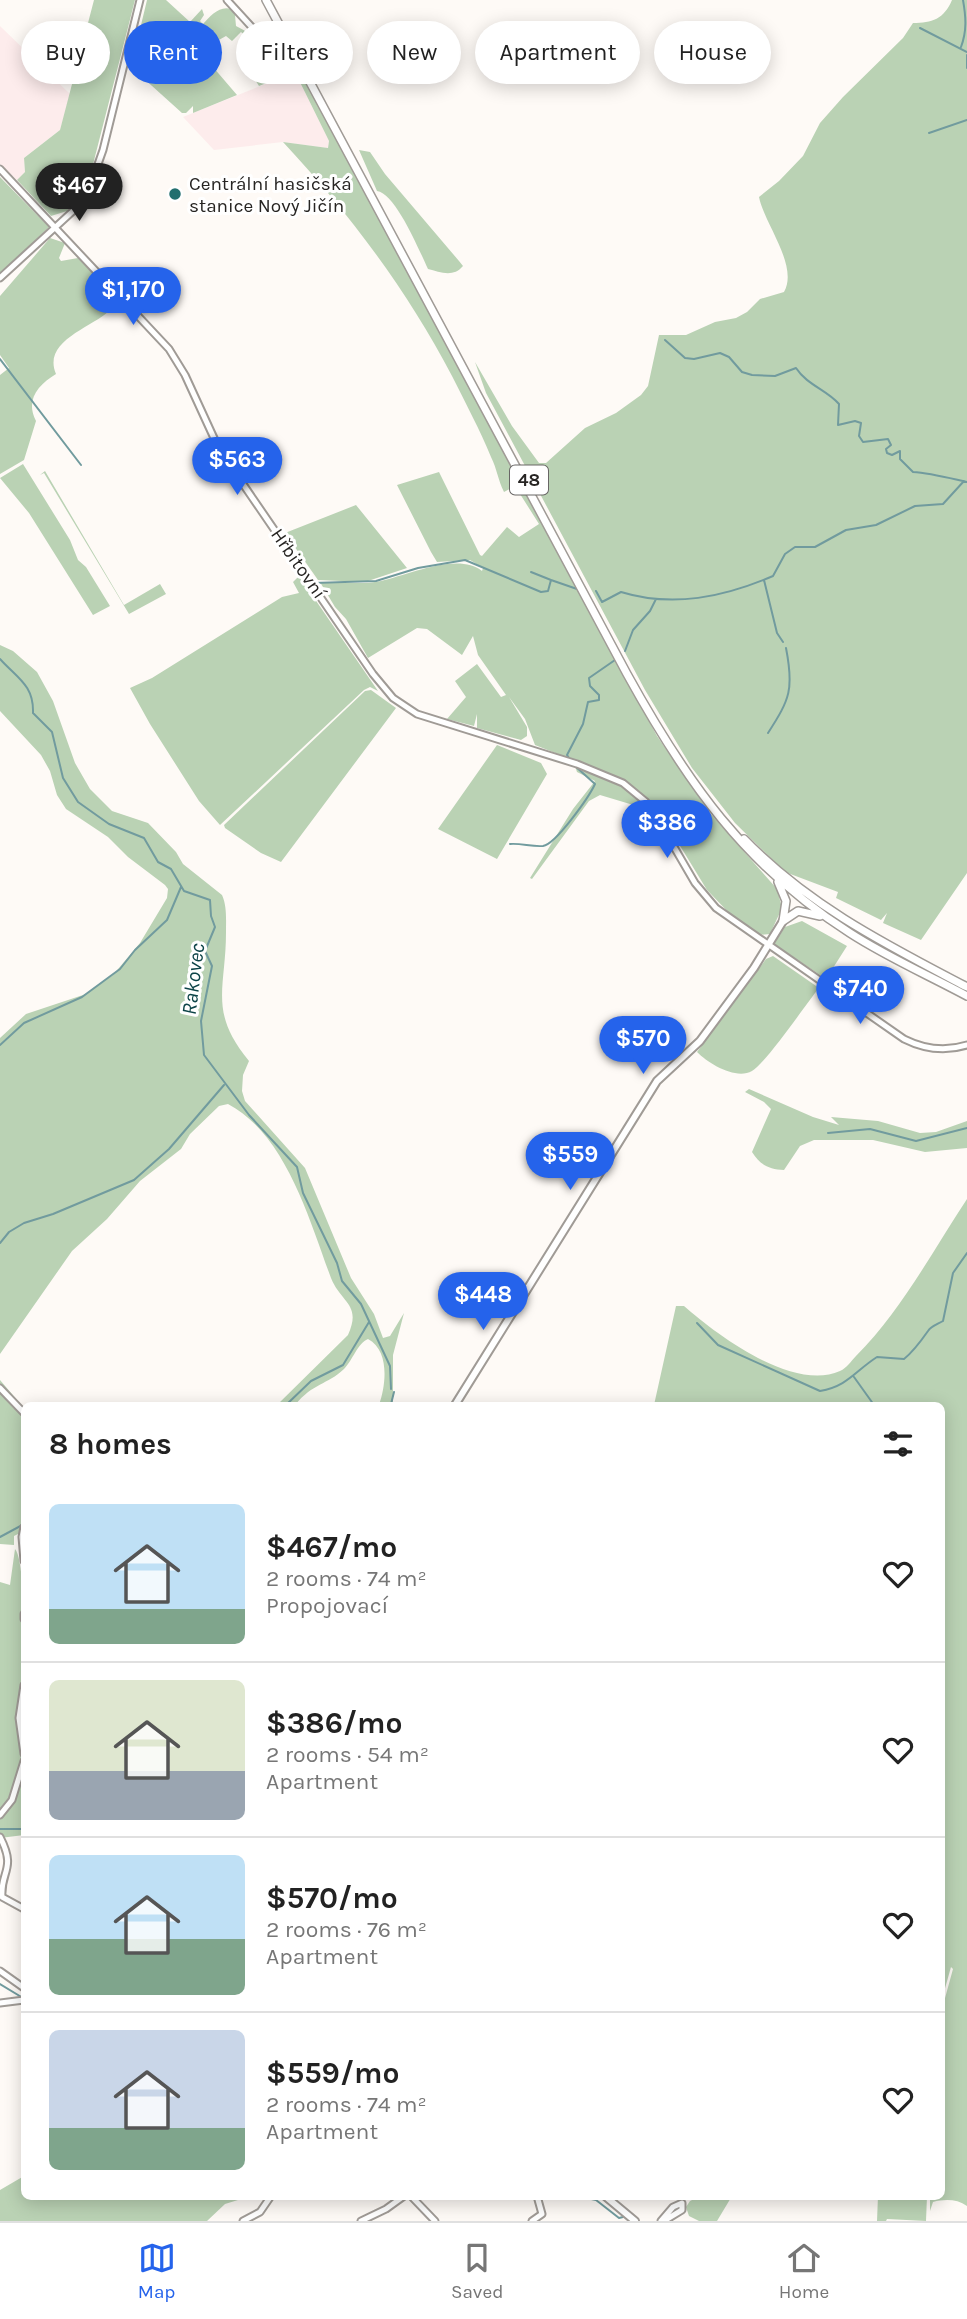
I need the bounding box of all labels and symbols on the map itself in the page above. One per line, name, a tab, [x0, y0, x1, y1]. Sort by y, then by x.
pin: $467	[38, 164, 120, 223]
place label: Centrální hasičská stanice Nový Jičín	[189, 173, 352, 217]
marker: Centrální hasičská stanice Nový Jičín	[167, 186, 183, 202]
pin: $1,170	[76, 268, 190, 327]
pin: $563	[196, 438, 278, 497]
road number: 48	[510, 466, 548, 494]
street label: Hřbitovní	[266, 524, 331, 603]
pin: $386	[626, 800, 708, 860]
water label: Rakovec	[177, 941, 209, 1016]
pin: $740	[819, 967, 901, 1026]
pin: $570	[602, 1016, 684, 1076]
pin: $559	[529, 1132, 611, 1192]
pin: $448	[442, 1272, 524, 1332]

